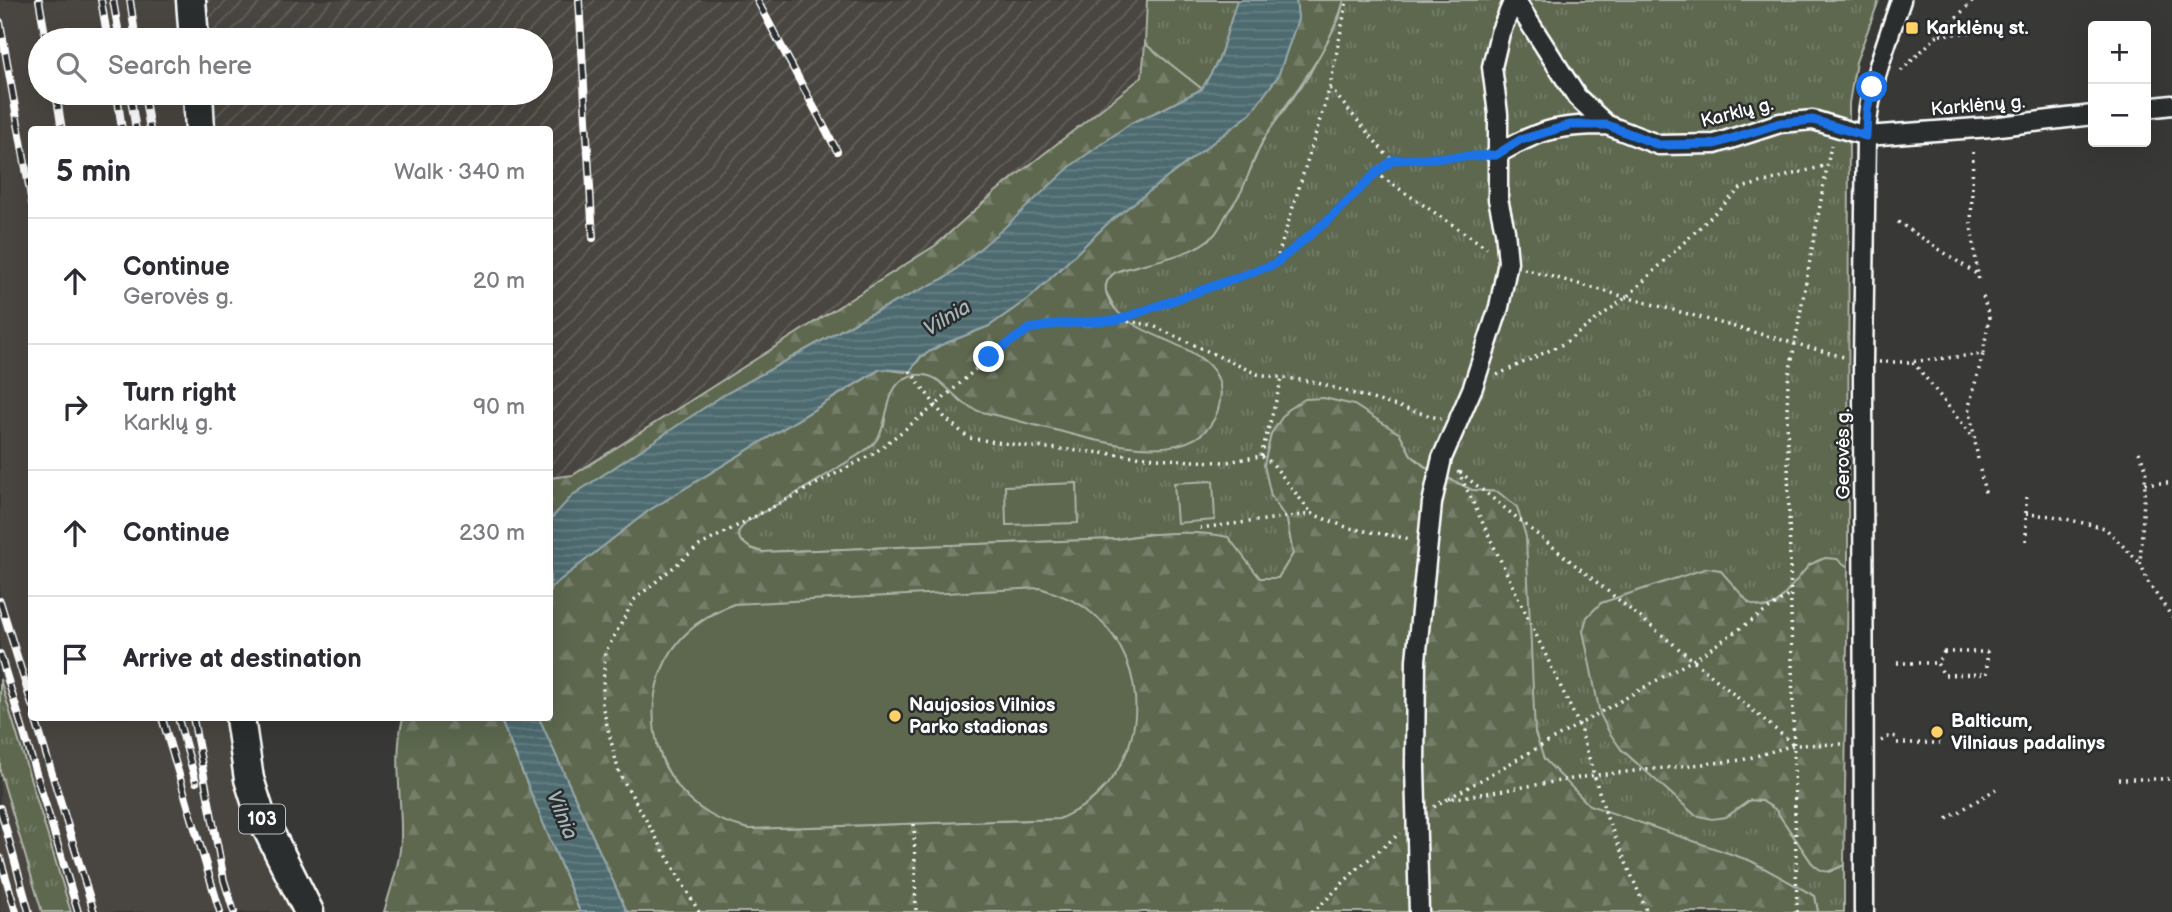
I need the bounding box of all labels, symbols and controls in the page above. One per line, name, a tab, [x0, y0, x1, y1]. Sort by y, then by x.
place label: Karklėnų st.	[1926, 17, 2029, 40]
marker: Karklėnų st.	[1904, 20, 1920, 36]
map controls	[2088, 21, 2151, 147]
button: +	[2088, 21, 2151, 84]
search box	[28, 28, 553, 105]
icon: search	[52, 48, 90, 86]
text: Search here	[108, 51, 252, 82]
route start	[1856, 71, 1887, 102]
button: −	[2088, 84, 2151, 147]
street label: Karklėnų g.	[1930, 90, 2026, 122]
street label: Karklų g.	[1698, 93, 1776, 133]
text: 5 min	[56, 154, 131, 190]
text: Walk · 340 m	[394, 158, 525, 186]
text: Continue	[123, 252, 230, 283]
icon: ahead	[56, 262, 94, 300]
text: 20 m	[473, 267, 525, 295]
text: Gerovės g.	[123, 283, 233, 311]
water label: Vilnia	[919, 294, 975, 342]
route end	[973, 341, 1004, 372]
text: Turn right	[123, 378, 236, 409]
icon: right	[56, 388, 94, 426]
text: 90 m	[473, 393, 525, 421]
street label: Gerovės g.	[1832, 408, 1855, 500]
text: Karklų g.	[123, 409, 213, 437]
icon: ahead	[56, 514, 94, 552]
text: Continue	[123, 518, 230, 549]
text: 230 m	[459, 519, 525, 547]
icon: arrive	[56, 640, 94, 678]
text: Arrive at destination	[123, 644, 362, 675]
place label: Naujosios Vilnios Parko stadionas	[909, 694, 1055, 739]
marker: Naujosios Vilnios Parko stadionas	[887, 708, 903, 724]
place label: Balticum, Vilniaus padalinys	[1951, 710, 2105, 755]
marker: Balticum, Vilniaus padalinys	[1929, 724, 1945, 740]
water label: Vilnia	[541, 787, 583, 843]
road number: 103	[239, 804, 285, 834]

